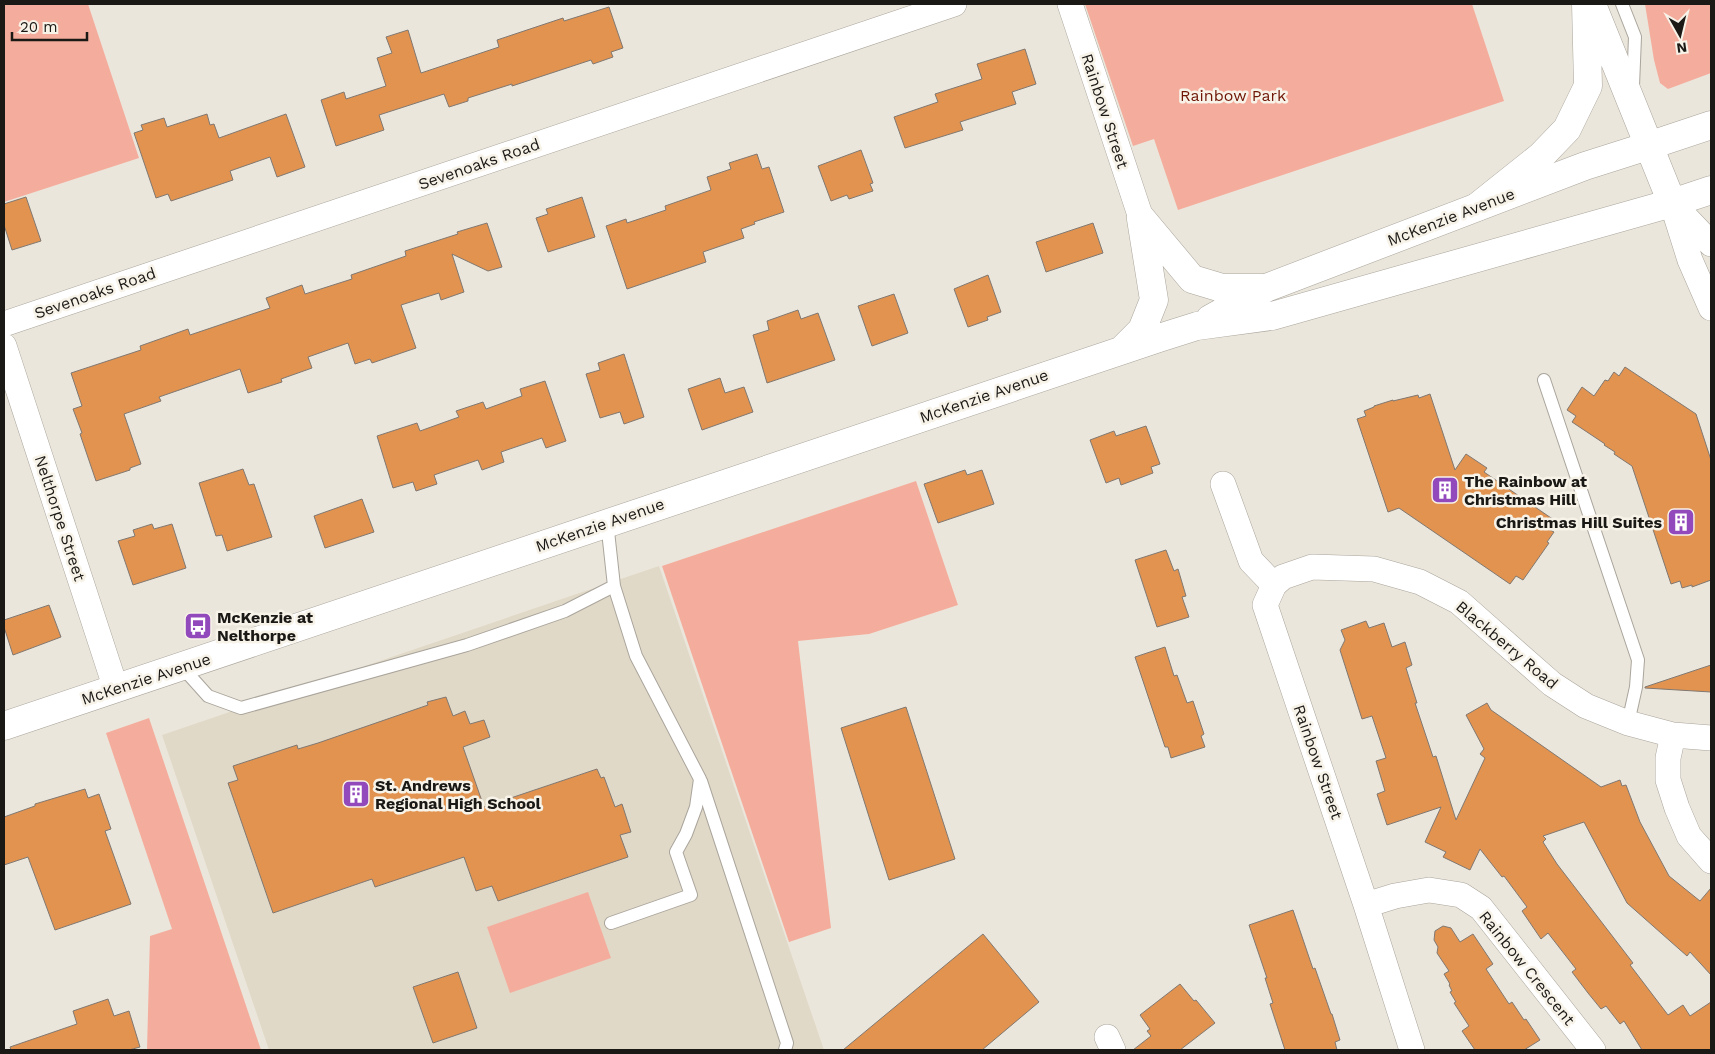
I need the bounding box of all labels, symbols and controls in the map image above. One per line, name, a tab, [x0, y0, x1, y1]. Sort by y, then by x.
scale bar	[12, 10, 88, 42]
north arrow	[1655, 10, 1705, 60]
text: 20 m	[20, 18, 58, 36]
text: N	[1676, 39, 1688, 57]
street label: Rainbow Street	[1077, 51, 1133, 171]
park label: Rainbow Park	[1180, 86, 1286, 105]
street label: Sevenoaks Road	[416, 134, 542, 194]
street label: McKenzie Avenue	[1385, 184, 1517, 250]
street label: Sevenoaks Road	[32, 263, 158, 323]
street label: McKenzie Avenue	[917, 365, 1051, 427]
street label: Nelthorpe Street	[31, 453, 89, 584]
place label: The Rainbow at Christmas Hill	[1464, 472, 1587, 509]
building icon: The Rainbow at Christmas Hill	[1430, 475, 1460, 505]
street label: McKenzie Avenue	[533, 494, 667, 556]
building icon: Christmas Hill Suites	[1666, 507, 1696, 537]
place label: Christmas Hill Suites	[1496, 513, 1662, 532]
street label: Blackberry Road	[1452, 597, 1562, 693]
place label: McKenzie at Nelthorpe	[217, 608, 313, 645]
bus stop icon: McKenzie at Nelthorpe	[183, 611, 213, 641]
street label: McKenzie Avenue	[79, 649, 213, 709]
street label: Rainbow Street	[1290, 702, 1347, 822]
place label: St. Andrews Regional High School	[375, 776, 542, 813]
building icon: St. Andrews Regional High School	[341, 779, 371, 809]
street label: Rainbow Crescent	[1475, 907, 1579, 1029]

